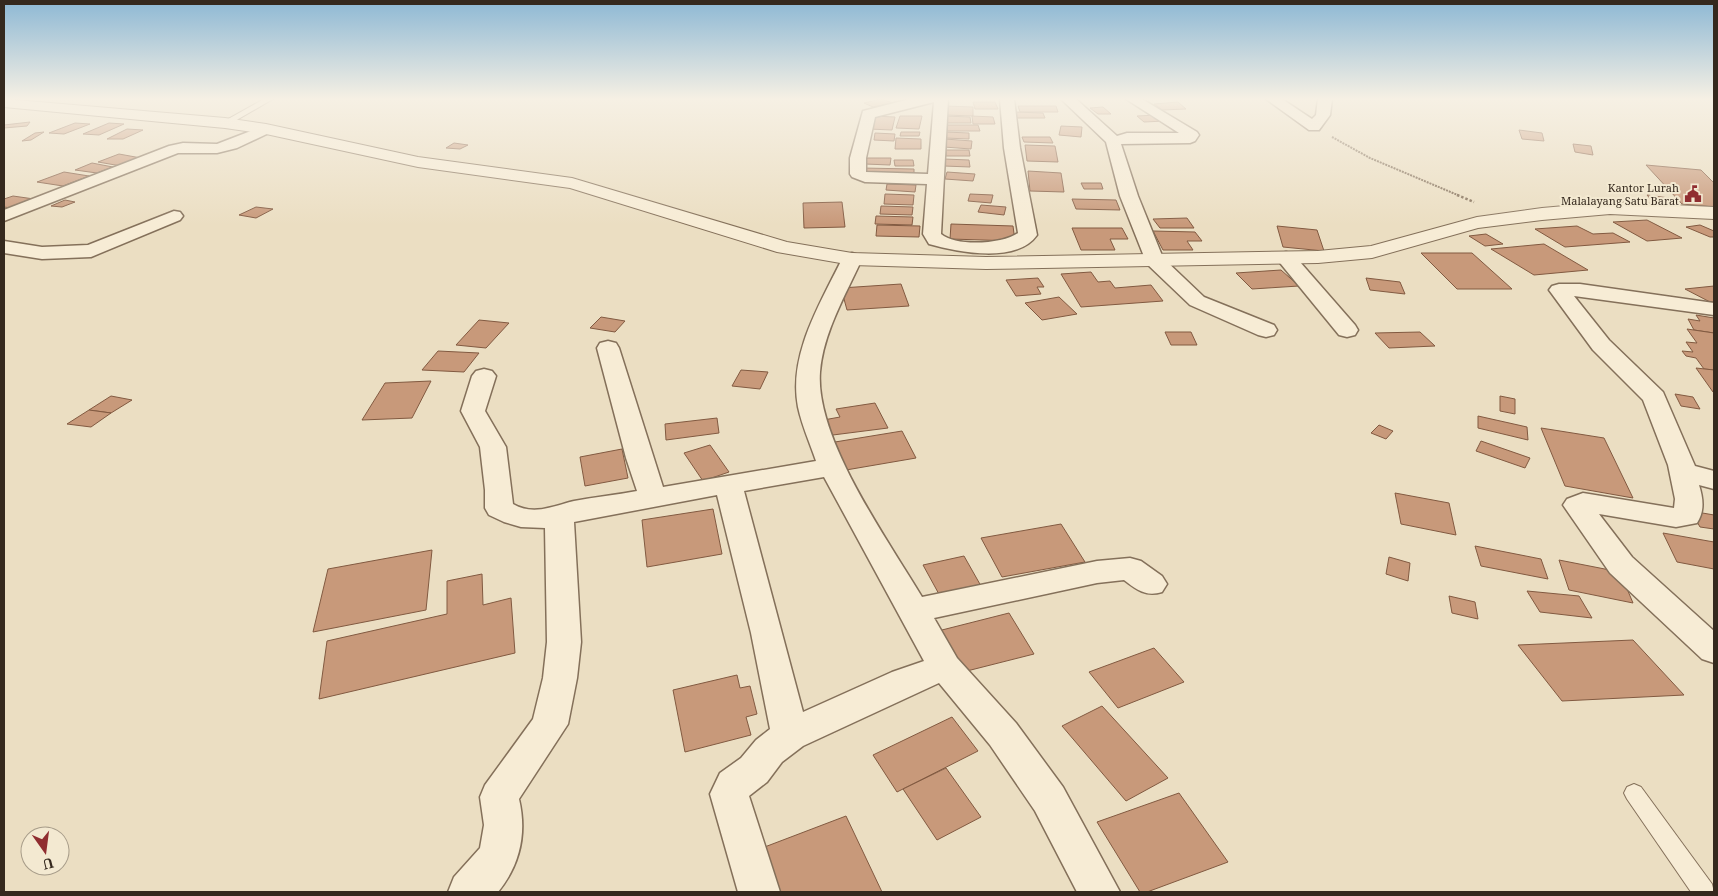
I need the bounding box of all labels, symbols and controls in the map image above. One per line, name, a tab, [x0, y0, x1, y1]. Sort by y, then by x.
place label: Kantor Lurah Malalayang Satu Barat	[1561, 180, 1679, 208]
public building icon: Kantor Lurah Malalayang Satu Barat	[1683, 184, 1703, 204]
north arrow	[20, 826, 70, 876]
text: U	[40, 854, 56, 875]

